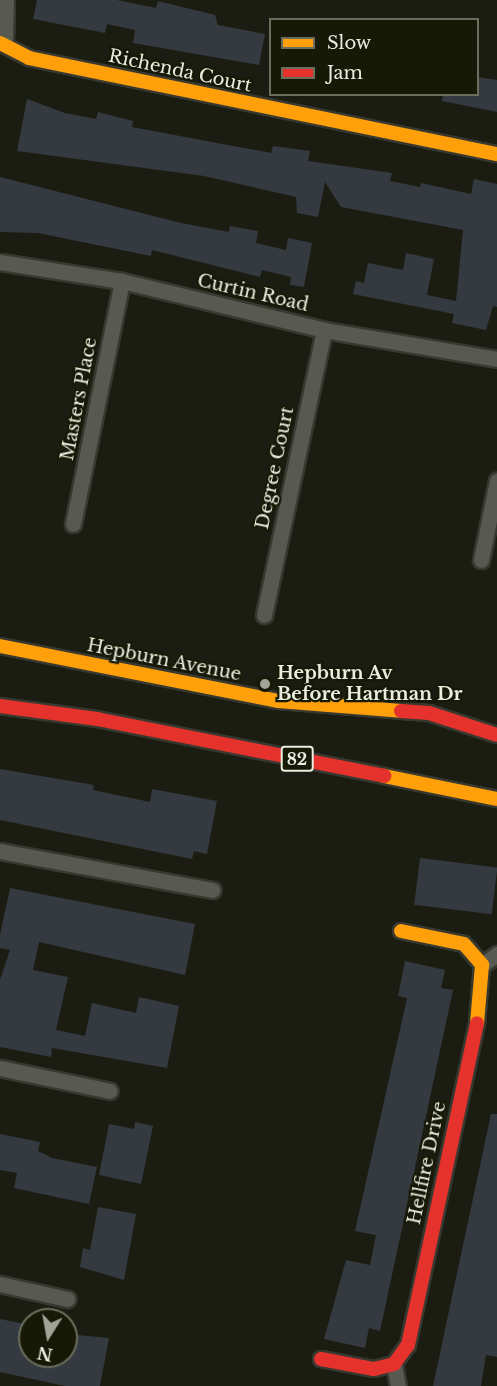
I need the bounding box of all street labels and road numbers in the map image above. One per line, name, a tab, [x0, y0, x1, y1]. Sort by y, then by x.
street label: Richenda Court	[106, 45, 254, 97]
street label: Curtin Road	[195, 270, 311, 316]
street label: Masters Place	[56, 336, 102, 462]
street label: Degree Court	[251, 405, 299, 531]
street label: Hepburn Avenue	[85, 634, 243, 686]
road number: 82	[280, 746, 314, 772]
street label: Hellfire Drive	[403, 1100, 451, 1226]

